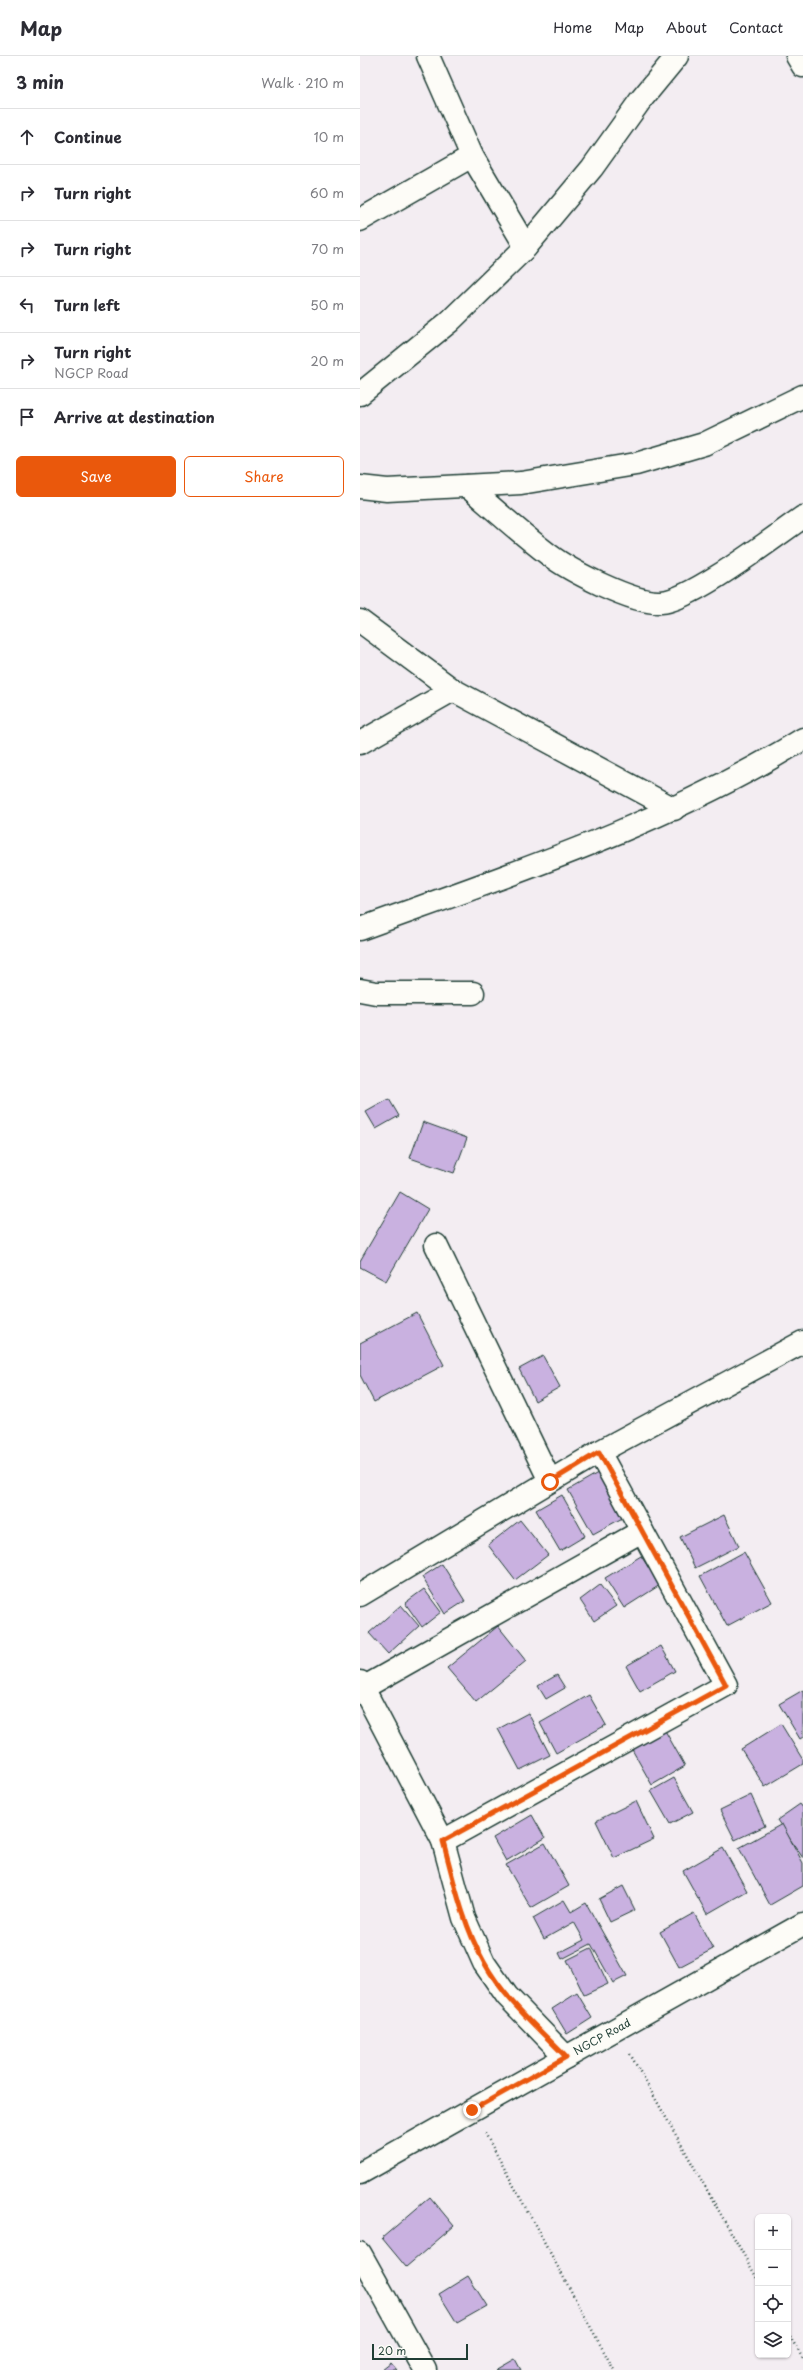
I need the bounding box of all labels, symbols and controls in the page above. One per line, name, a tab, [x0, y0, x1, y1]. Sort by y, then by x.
text: Map	[20, 14, 62, 42]
text: Home	[553, 17, 592, 38]
text: Map	[614, 17, 644, 38]
text: About	[666, 17, 707, 38]
text: Contact	[729, 17, 783, 38]
text: 3 min	[16, 69, 64, 95]
text: Walk · 210 m	[261, 73, 344, 92]
text: Continue	[54, 125, 122, 148]
icon: ahead	[16, 126, 38, 148]
text: 10 m	[314, 127, 344, 146]
text: Turn right	[54, 181, 131, 204]
icon: right	[16, 182, 38, 204]
text: 60 m	[310, 183, 344, 202]
text: Turn right	[54, 237, 131, 260]
icon: right	[16, 238, 38, 260]
text: 70 m	[311, 239, 344, 258]
text: Turn left	[54, 293, 120, 316]
icon: left	[16, 294, 38, 316]
text: 50 m	[310, 295, 344, 314]
text: Turn right	[54, 340, 131, 363]
icon: right	[16, 350, 38, 372]
text: 20 m	[310, 351, 344, 370]
text: NGCP Road	[54, 363, 129, 382]
text: Arrive at destination	[54, 405, 215, 428]
icon: arrive	[16, 406, 38, 428]
button: Save	[16, 456, 176, 497]
button: Share	[184, 456, 344, 497]
route start	[541, 1473, 559, 1491]
street label: NGCP Road	[570, 2014, 633, 2059]
route end	[463, 2101, 481, 2119]
map controls	[755, 2214, 791, 2358]
button: +	[755, 2214, 791, 2250]
button: −	[755, 2250, 791, 2286]
button: locate	[755, 2286, 791, 2322]
button: layers	[755, 2322, 791, 2358]
scale bar	[372, 2342, 468, 2361]
text: 20 m	[378, 2342, 406, 2359]

